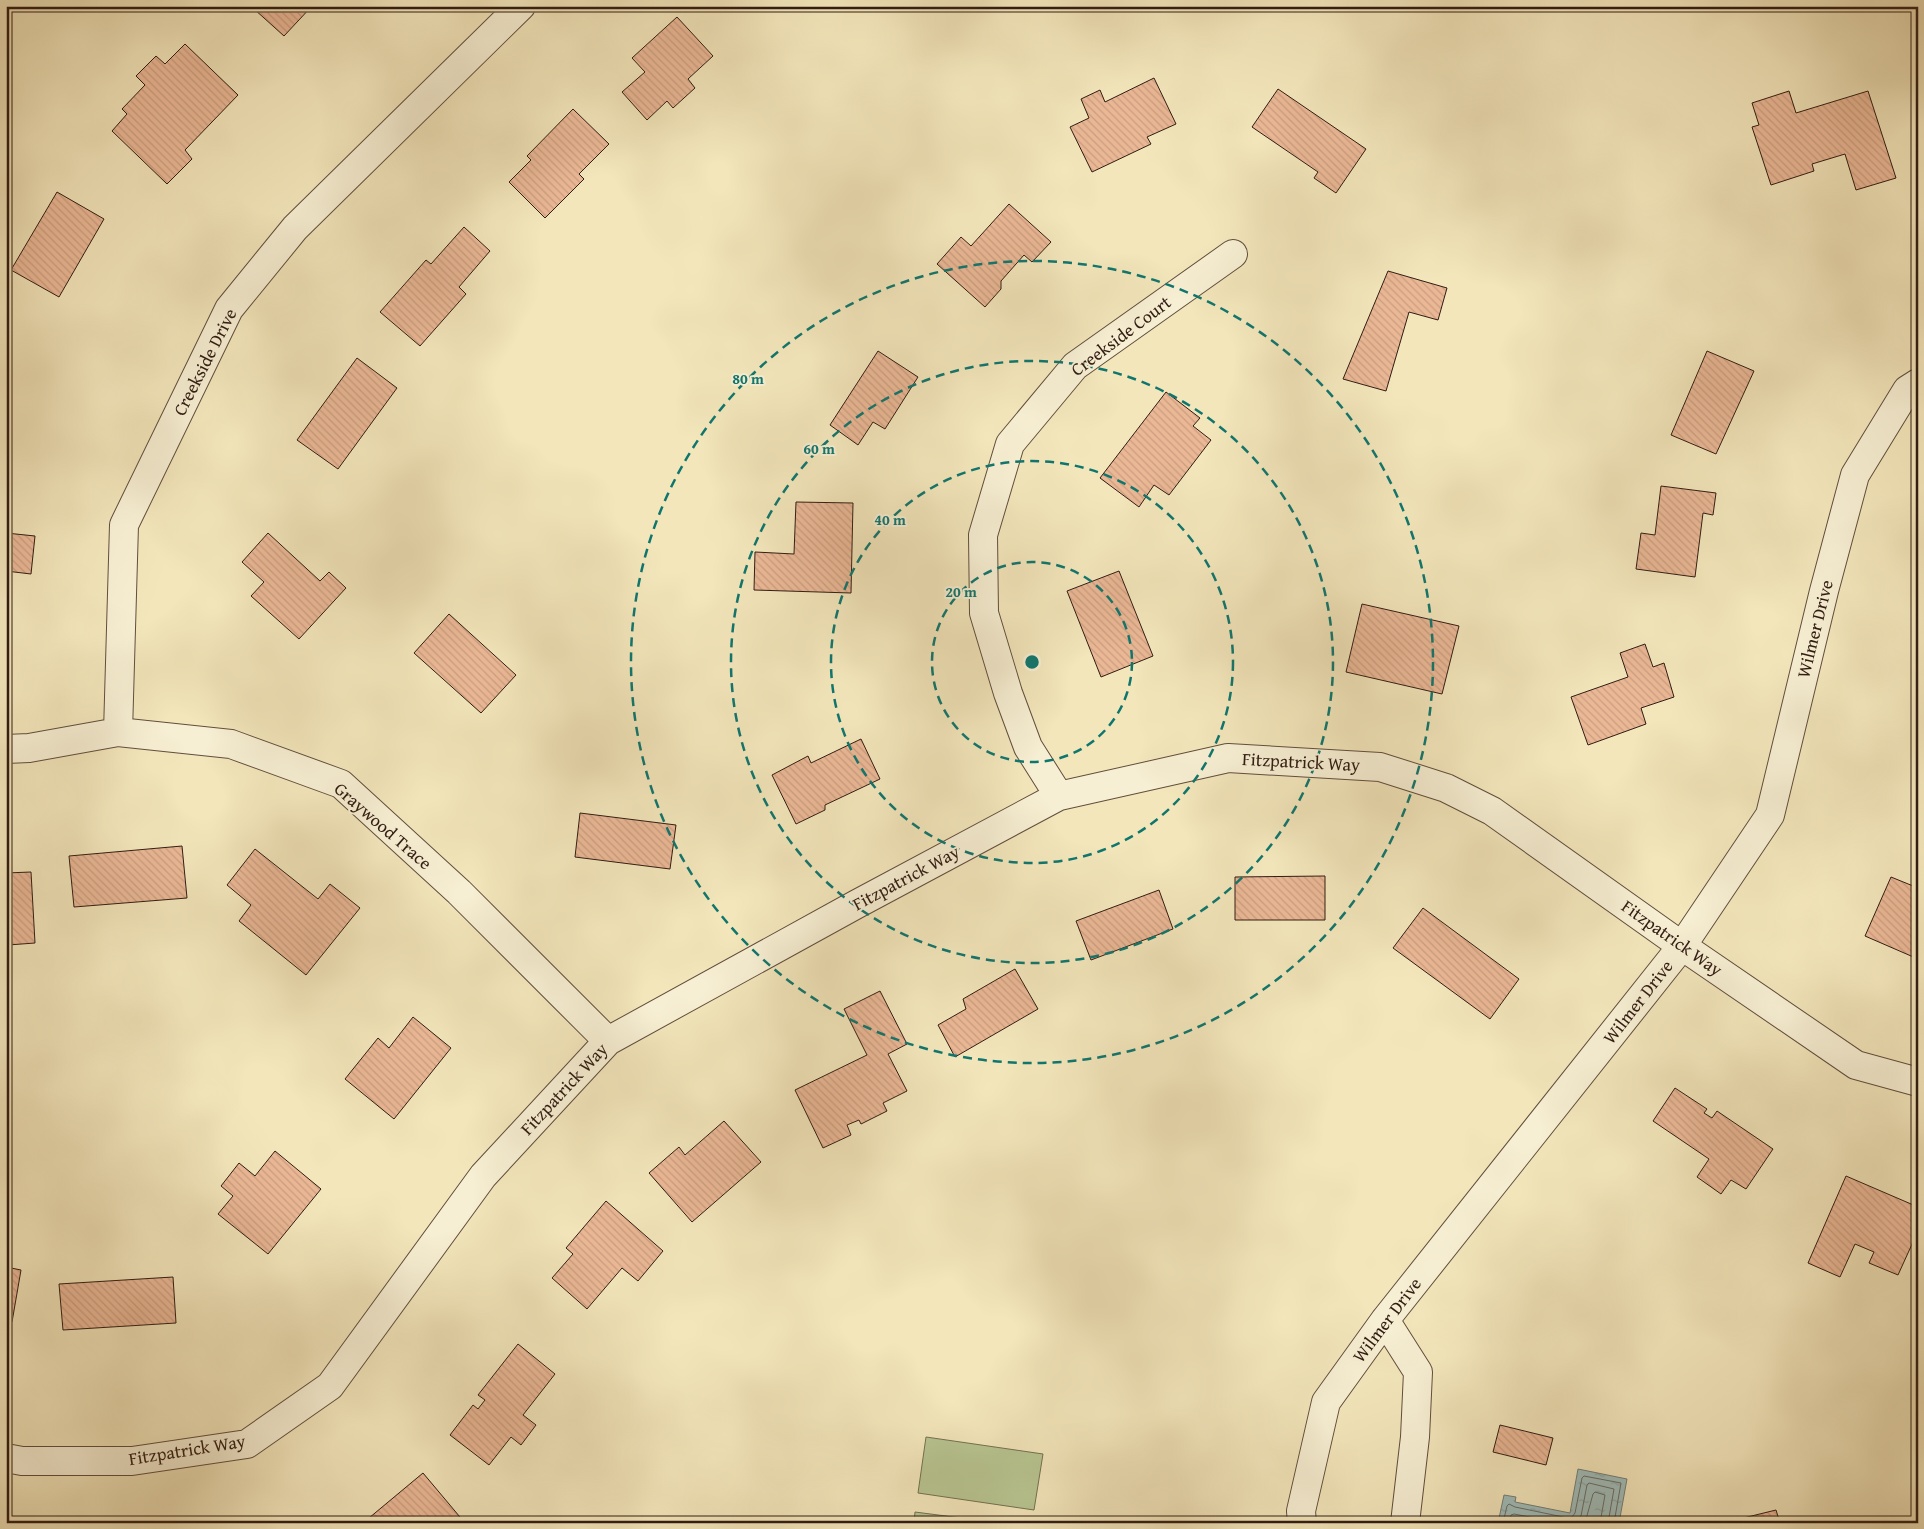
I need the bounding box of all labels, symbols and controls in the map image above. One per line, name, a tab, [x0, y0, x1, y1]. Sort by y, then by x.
street label: Creekside Court	[1065, 288, 1177, 382]
street label: Creekside Drive	[166, 303, 243, 420]
text: 80 m	[732, 368, 764, 389]
text: 60 m	[803, 438, 835, 459]
text: 40 m	[874, 509, 906, 530]
street label: Wilmer Drive	[1789, 577, 1840, 681]
text: 20 m	[945, 581, 977, 602]
centre of rings	[1023, 653, 1041, 671]
street label: Fitzpatrick Way	[1241, 745, 1361, 778]
street label: Graywood Trace	[328, 775, 438, 876]
street label: Fitzpatrick Way	[847, 838, 964, 917]
street label: Fitzpatrick Way	[1616, 893, 1728, 983]
street label: Wilmer Drive	[1596, 954, 1679, 1050]
street label: Fitzpatrick Way	[514, 1036, 614, 1141]
street label: Wilmer Drive	[1346, 1272, 1428, 1368]
street label: Fitzpatrick Way	[127, 1427, 247, 1472]

